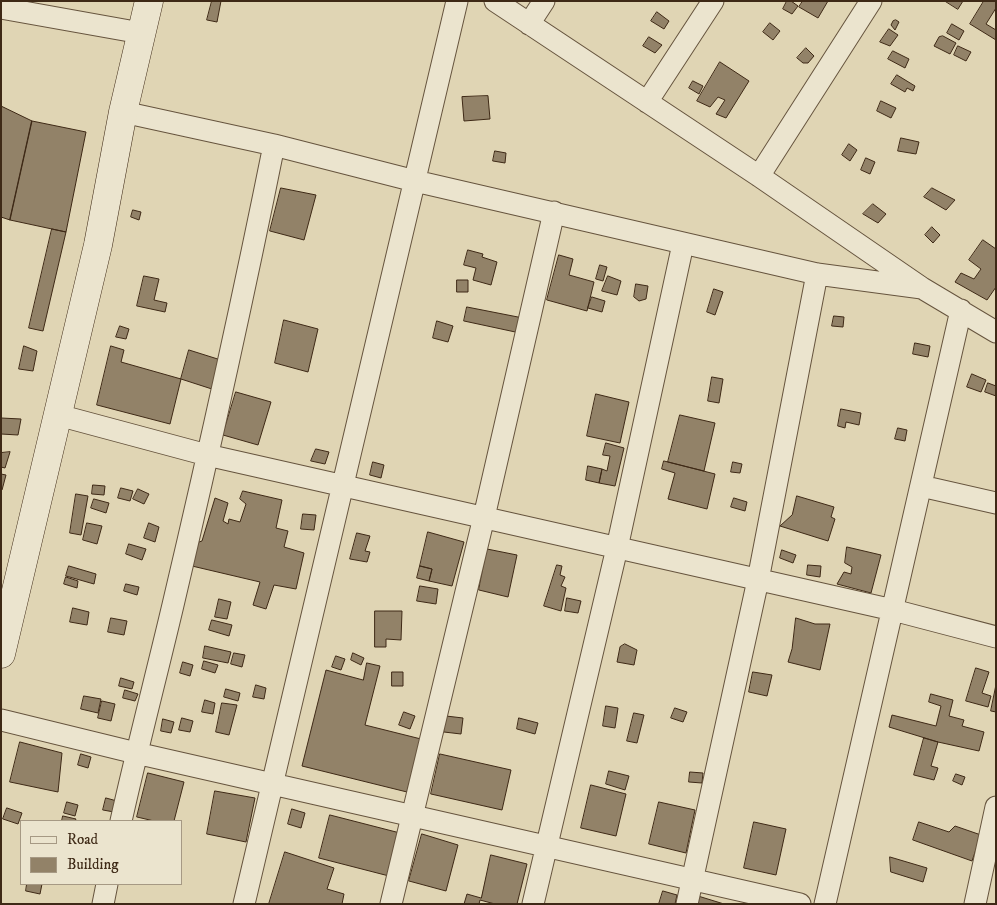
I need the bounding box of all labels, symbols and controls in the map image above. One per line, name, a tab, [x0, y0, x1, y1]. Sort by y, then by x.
legend	[20, 820, 182, 885]
text: Road	[67, 830, 98, 849]
text: Building	[67, 855, 119, 874]

